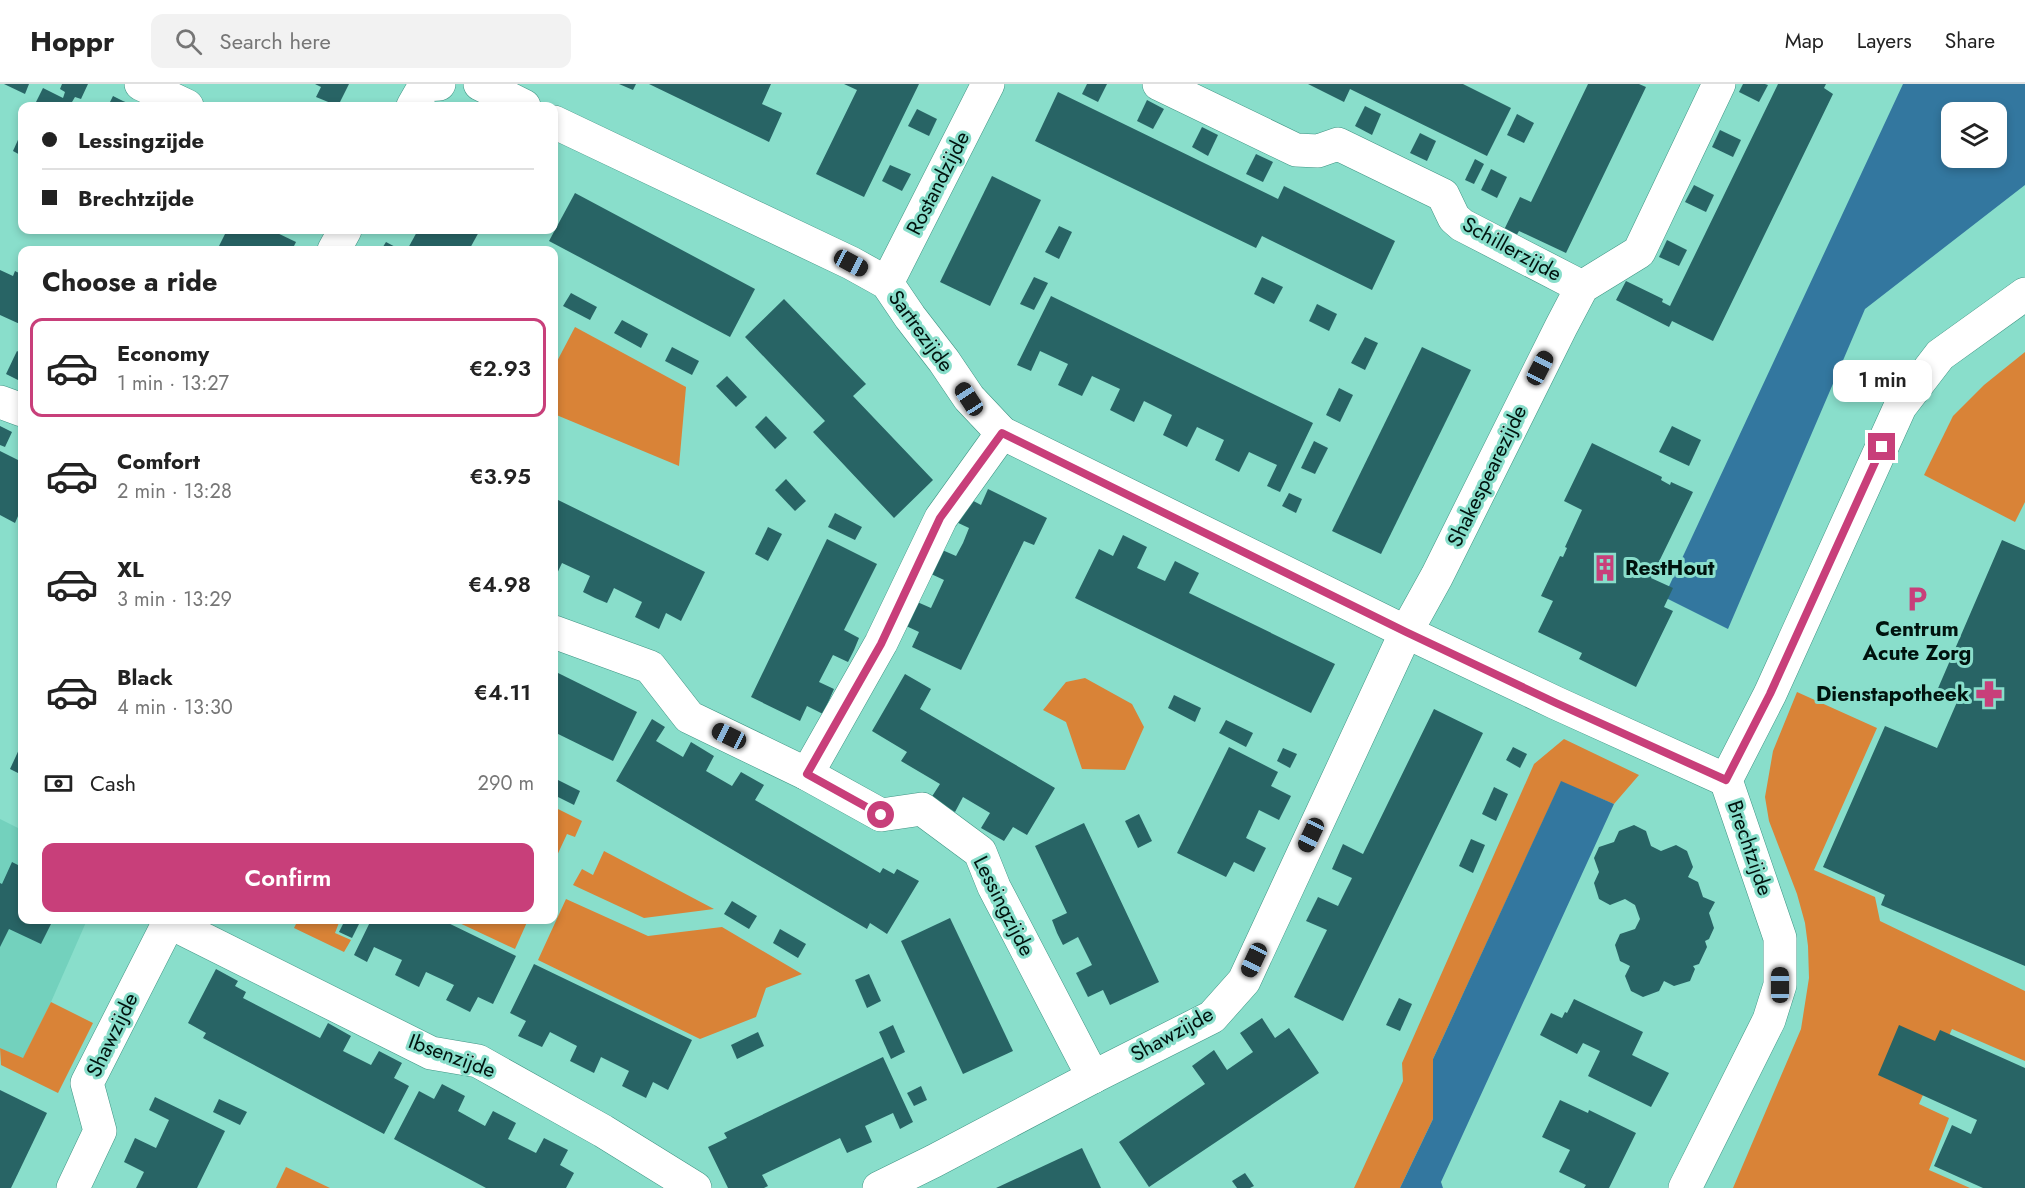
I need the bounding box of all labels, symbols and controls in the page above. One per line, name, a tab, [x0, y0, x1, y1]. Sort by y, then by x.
search box	[151, 14, 571, 68]
text: Hoppr	[30, 21, 115, 62]
icon: search	[172, 25, 205, 58]
text: Search here	[220, 25, 331, 57]
text: Map	[1785, 26, 1824, 56]
text: Layers	[1857, 26, 1912, 56]
text: Share	[1945, 26, 1995, 56]
map controls	[1941, 102, 2007, 168]
button: layers	[1941, 102, 2007, 168]
text: Lessingzijde	[78, 124, 204, 156]
street label: Rostandzijde	[899, 126, 977, 240]
text: Brechtzijde	[78, 182, 194, 214]
street label: Schillerzijde	[1457, 209, 1567, 289]
car	[831, 247, 871, 279]
text: Choose a ride	[42, 262, 217, 301]
street label: Sartrezijde	[881, 284, 961, 378]
text: Economy	[117, 337, 209, 369]
icon: car	[45, 341, 99, 395]
car	[1524, 348, 1556, 388]
text: €2.93	[469, 352, 531, 384]
callout: 1 min	[1832, 360, 1932, 402]
text: 1 min	[1858, 366, 1907, 395]
text: 1 min · 13:27	[117, 369, 229, 398]
car	[952, 379, 986, 419]
street label: Shakespearezijde	[1440, 400, 1534, 552]
route end	[1868, 433, 1895, 460]
text: Comfort	[117, 445, 200, 477]
icon: car	[45, 449, 99, 503]
text: €3.95	[470, 460, 531, 492]
text: 2 min · 13:28	[117, 477, 232, 506]
text: XL	[117, 553, 144, 585]
building icon: RestHout	[1590, 553, 1620, 583]
place label: RestHout	[1625, 553, 1715, 583]
icon: car	[45, 557, 99, 611]
text: €4.98	[468, 568, 531, 600]
parking icon: Centrum Acute Zorg	[1902, 584, 1932, 614]
text: 3 min · 13:29	[117, 585, 232, 614]
place label: Centrum Acute Zorg	[1862, 614, 1971, 668]
text: Black	[117, 661, 173, 693]
icon: car	[45, 665, 99, 719]
text: €4.11	[474, 676, 531, 708]
place label: Dienstapotheek	[1816, 679, 1969, 709]
pharmacy icon: Dienstapotheek	[1974, 679, 2004, 709]
text: 4 min · 13:30	[117, 693, 233, 722]
car	[709, 720, 749, 752]
icon: cash	[42, 767, 75, 800]
text: Cash	[90, 767, 136, 799]
text: 290 m	[478, 769, 534, 798]
street label: Brechtzijde	[1720, 796, 1780, 900]
route start	[867, 801, 894, 828]
car	[1295, 815, 1327, 855]
button: Confirm	[42, 843, 534, 912]
street label: Lessingzijde	[966, 851, 1042, 961]
car	[1238, 940, 1270, 980]
car	[1771, 967, 1789, 1003]
street label: Shawzijde	[79, 988, 145, 1082]
street label: Shawzijde	[1125, 999, 1219, 1069]
street label: Ibsenzijde	[404, 1026, 500, 1086]

